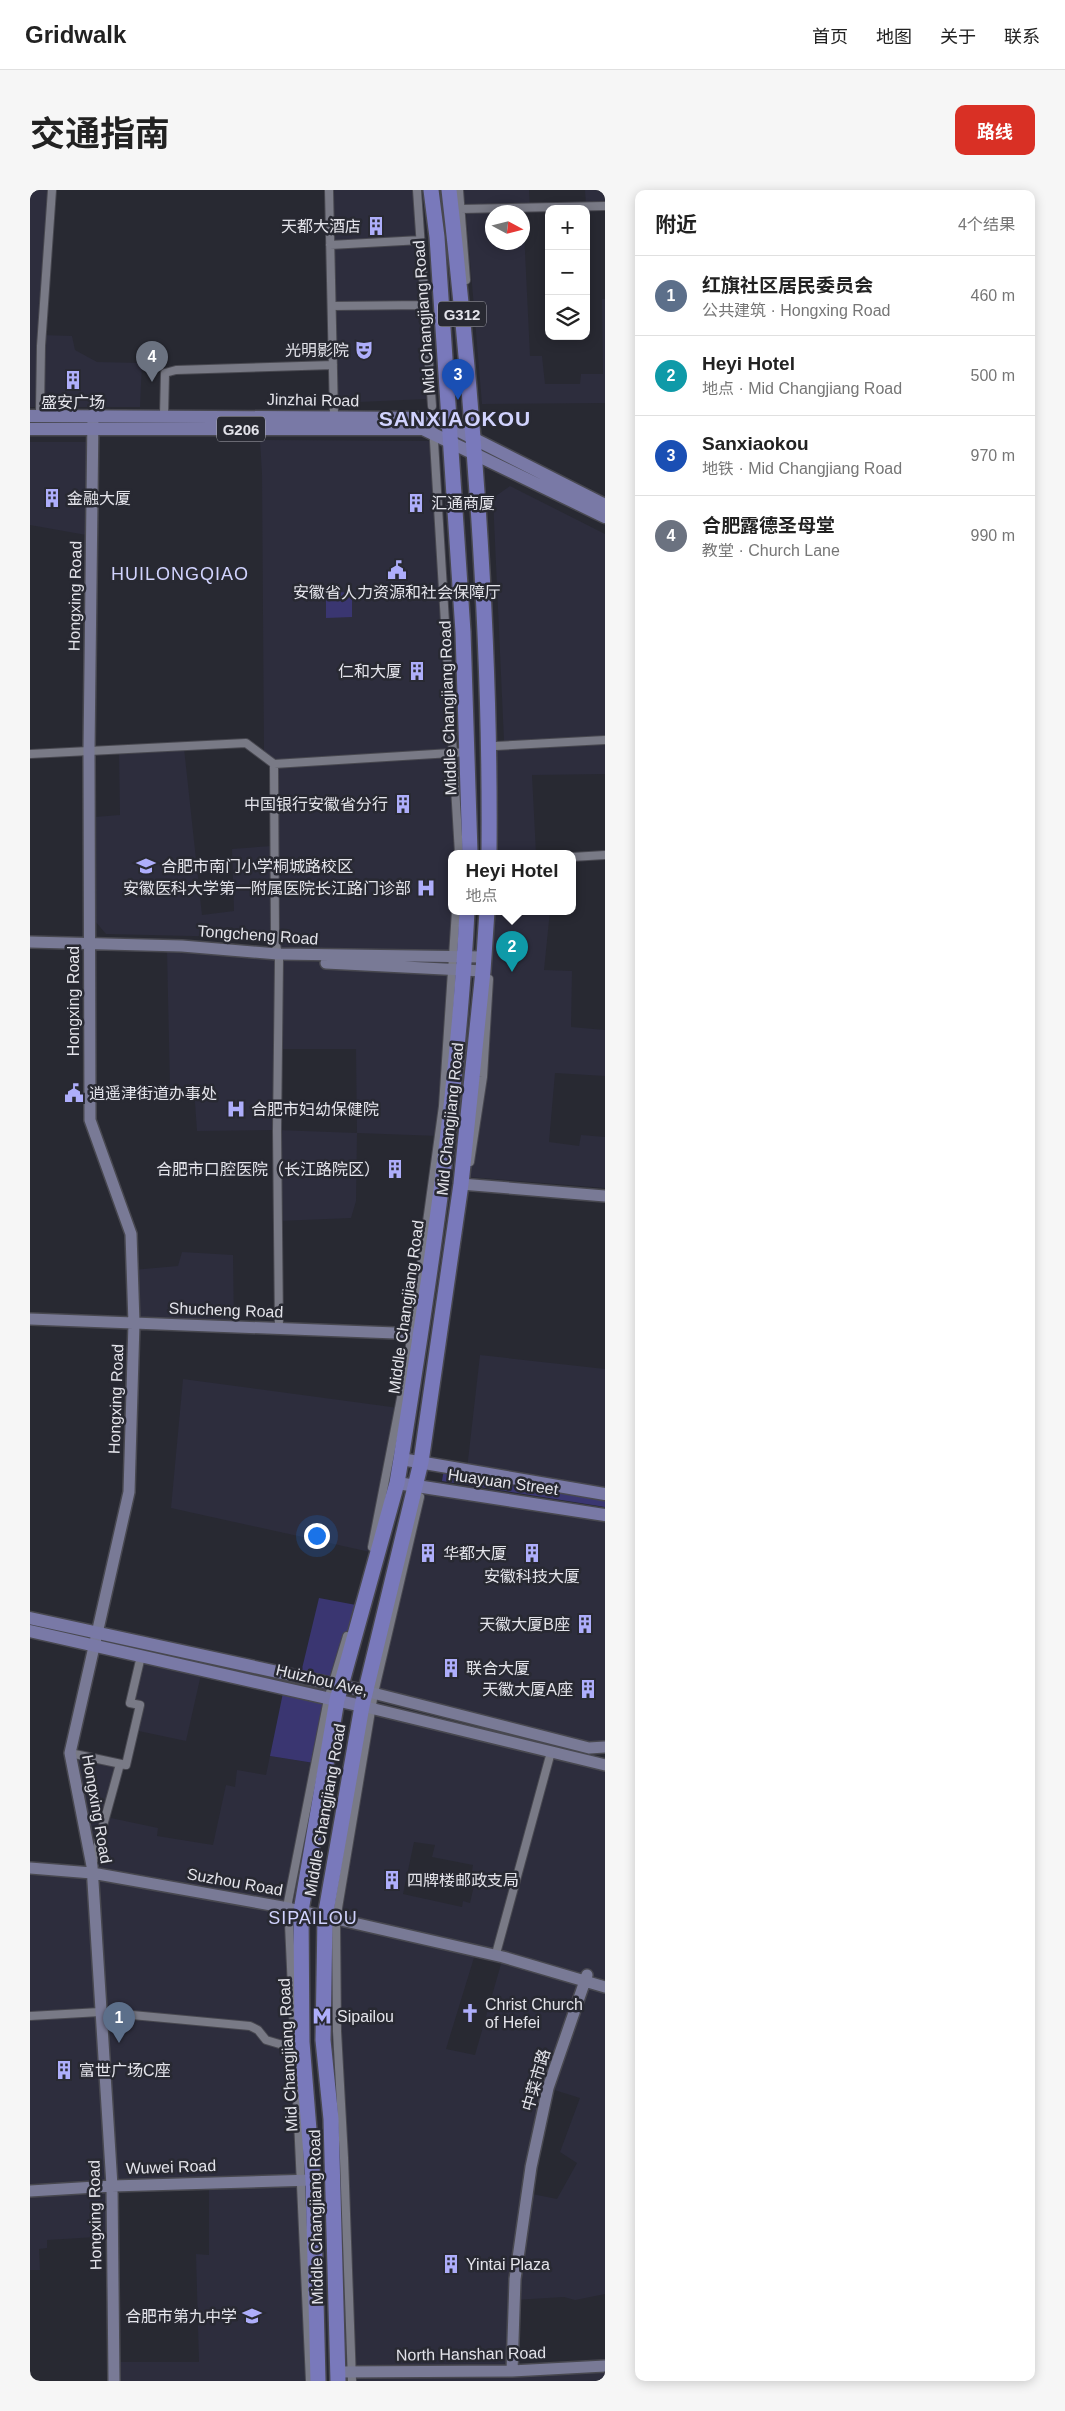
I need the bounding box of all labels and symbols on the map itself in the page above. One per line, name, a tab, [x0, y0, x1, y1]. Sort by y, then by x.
north arrow	[485, 205, 530, 250]
building icon: 天都大酒店	[365, 215, 387, 237]
place label: 天都大酒店	[281, 218, 361, 235]
street label: Mid Changjiang Road	[410, 240, 438, 394]
road number: G312	[438, 302, 486, 326]
theatre icon: 光明影院	[353, 339, 375, 361]
pin: 4	[136, 341, 168, 382]
place label: 光明影院	[285, 342, 349, 359]
pin: 3	[442, 359, 474, 400]
building icon: 盛安广场	[62, 369, 84, 391]
street label: Jinzhai Road	[267, 391, 359, 409]
place label: 盛安广场	[41, 394, 105, 411]
district label: SANXIAOKOU	[379, 407, 531, 430]
road number: G206	[217, 416, 265, 442]
building icon: 金融大厦	[41, 487, 63, 509]
place label: 金融大厦	[67, 490, 131, 507]
building icon: 汇通商厦	[405, 492, 427, 514]
place label: 汇通商厦	[431, 495, 495, 512]
street label: Hongxing Road	[66, 541, 84, 651]
public building icon: 安徽省人力资源和社会保障厅	[386, 559, 408, 581]
district label: HUILONGQIAO	[111, 564, 249, 584]
place label: 安徽省人力资源和社会保障厅	[293, 584, 501, 601]
street label: Middle Changjiang Road	[436, 620, 460, 796]
building icon: 仁和大厦	[406, 660, 428, 682]
place label: 仁和大厦	[338, 663, 402, 680]
building icon: 中国银行安徽省分行	[392, 793, 414, 815]
place label: 中国银行安徽省分行	[244, 796, 388, 813]
school or university icon: 合肥市南门小学桐城路校区	[135, 855, 157, 877]
place label: 合肥市南门小学桐城路校区	[161, 858, 353, 875]
hospital icon: 安徽医科大学第一附属医院长江路门诊部	[415, 877, 437, 899]
place label: 安徽医科大学第一附属医院长江路门诊部	[123, 880, 411, 897]
street label: Tongcheng Road	[197, 922, 319, 948]
pin: 2	[496, 931, 528, 972]
street label: Hongxing Road	[65, 946, 82, 1056]
street label: Mid Changjiang Road	[434, 1042, 466, 1196]
public building icon: 逍遥津街道办事处	[63, 1082, 85, 1104]
place label: 逍遥津街道办事处	[89, 1085, 217, 1102]
hospital icon: 合肥市妇幼保健院	[225, 1098, 247, 1120]
place label: 合肥市妇幼保健院	[251, 1101, 379, 1118]
building icon: 合肥市口腔医院（长江路院区）	[384, 1158, 406, 1180]
place label: 合肥市口腔医院（长江路院区）	[156, 1161, 380, 1178]
street label: Middle Changjiang Road	[385, 1219, 427, 1395]
street label: Shucheng Road	[168, 1300, 284, 1320]
street label: Hongxing Road	[106, 1344, 126, 1454]
street label: Huayuan Street	[447, 1466, 560, 1498]
your location	[304, 1523, 330, 1549]
building icon: 华都大厦	[417, 1542, 439, 1564]
building icon: 安徽科技大厦	[521, 1542, 543, 1564]
place label: 华都大厦	[443, 1545, 507, 1562]
place label: 安徽科技大厦	[484, 1568, 580, 1585]
building icon: 天徽大厦B座	[574, 1613, 596, 1635]
place label: 天徽大厦B座	[479, 1616, 570, 1633]
building icon: 联合大厦	[440, 1657, 462, 1679]
place label: 联合大厦	[466, 1660, 530, 1677]
street label: Huizhou Ave,	[274, 1661, 370, 1699]
building icon: 天徽大厦A座	[577, 1678, 599, 1700]
place label: 天徽大厦A座	[482, 1681, 573, 1698]
street label: Middle Changjiang Road	[301, 1722, 349, 1898]
street label: Hongxing Road	[79, 1753, 115, 1865]
street label: Suzhou Road	[186, 1865, 284, 1899]
building icon: 四牌楼邮政支局	[381, 1869, 403, 1891]
place label: 四牌楼邮政支局	[407, 1872, 519, 1889]
district label: SIPAILOU	[268, 1908, 358, 1928]
street label: Mid Changjiang Road	[275, 1978, 301, 2132]
place label: Christ Church of Hefei	[485, 1996, 583, 2031]
pin: 1	[103, 2002, 135, 2043]
church icon: Christ Church of Hefei	[459, 2002, 481, 2024]
metro station icon: Sipailou	[311, 2005, 333, 2027]
place label: Sipailou	[337, 2008, 394, 2025]
street label: 中菜市路	[519, 2047, 553, 2113]
building icon: 富世广场C座	[53, 2059, 75, 2081]
place label: 富世广场C座	[79, 2062, 171, 2079]
street label: Middle Changjiang Road	[306, 2129, 326, 2305]
street label: Wuwei Road	[126, 2157, 216, 2177]
street label: Hongxing Road	[86, 2160, 104, 2270]
building icon: Yintai Plaza	[440, 2253, 462, 2275]
place label: Yintai Plaza	[466, 2256, 550, 2273]
school or university icon: 合肥市第九中学	[241, 2305, 263, 2327]
place label: 合肥市第九中学	[125, 2308, 237, 2325]
street label: North Hanshan Road	[396, 2344, 546, 2364]

